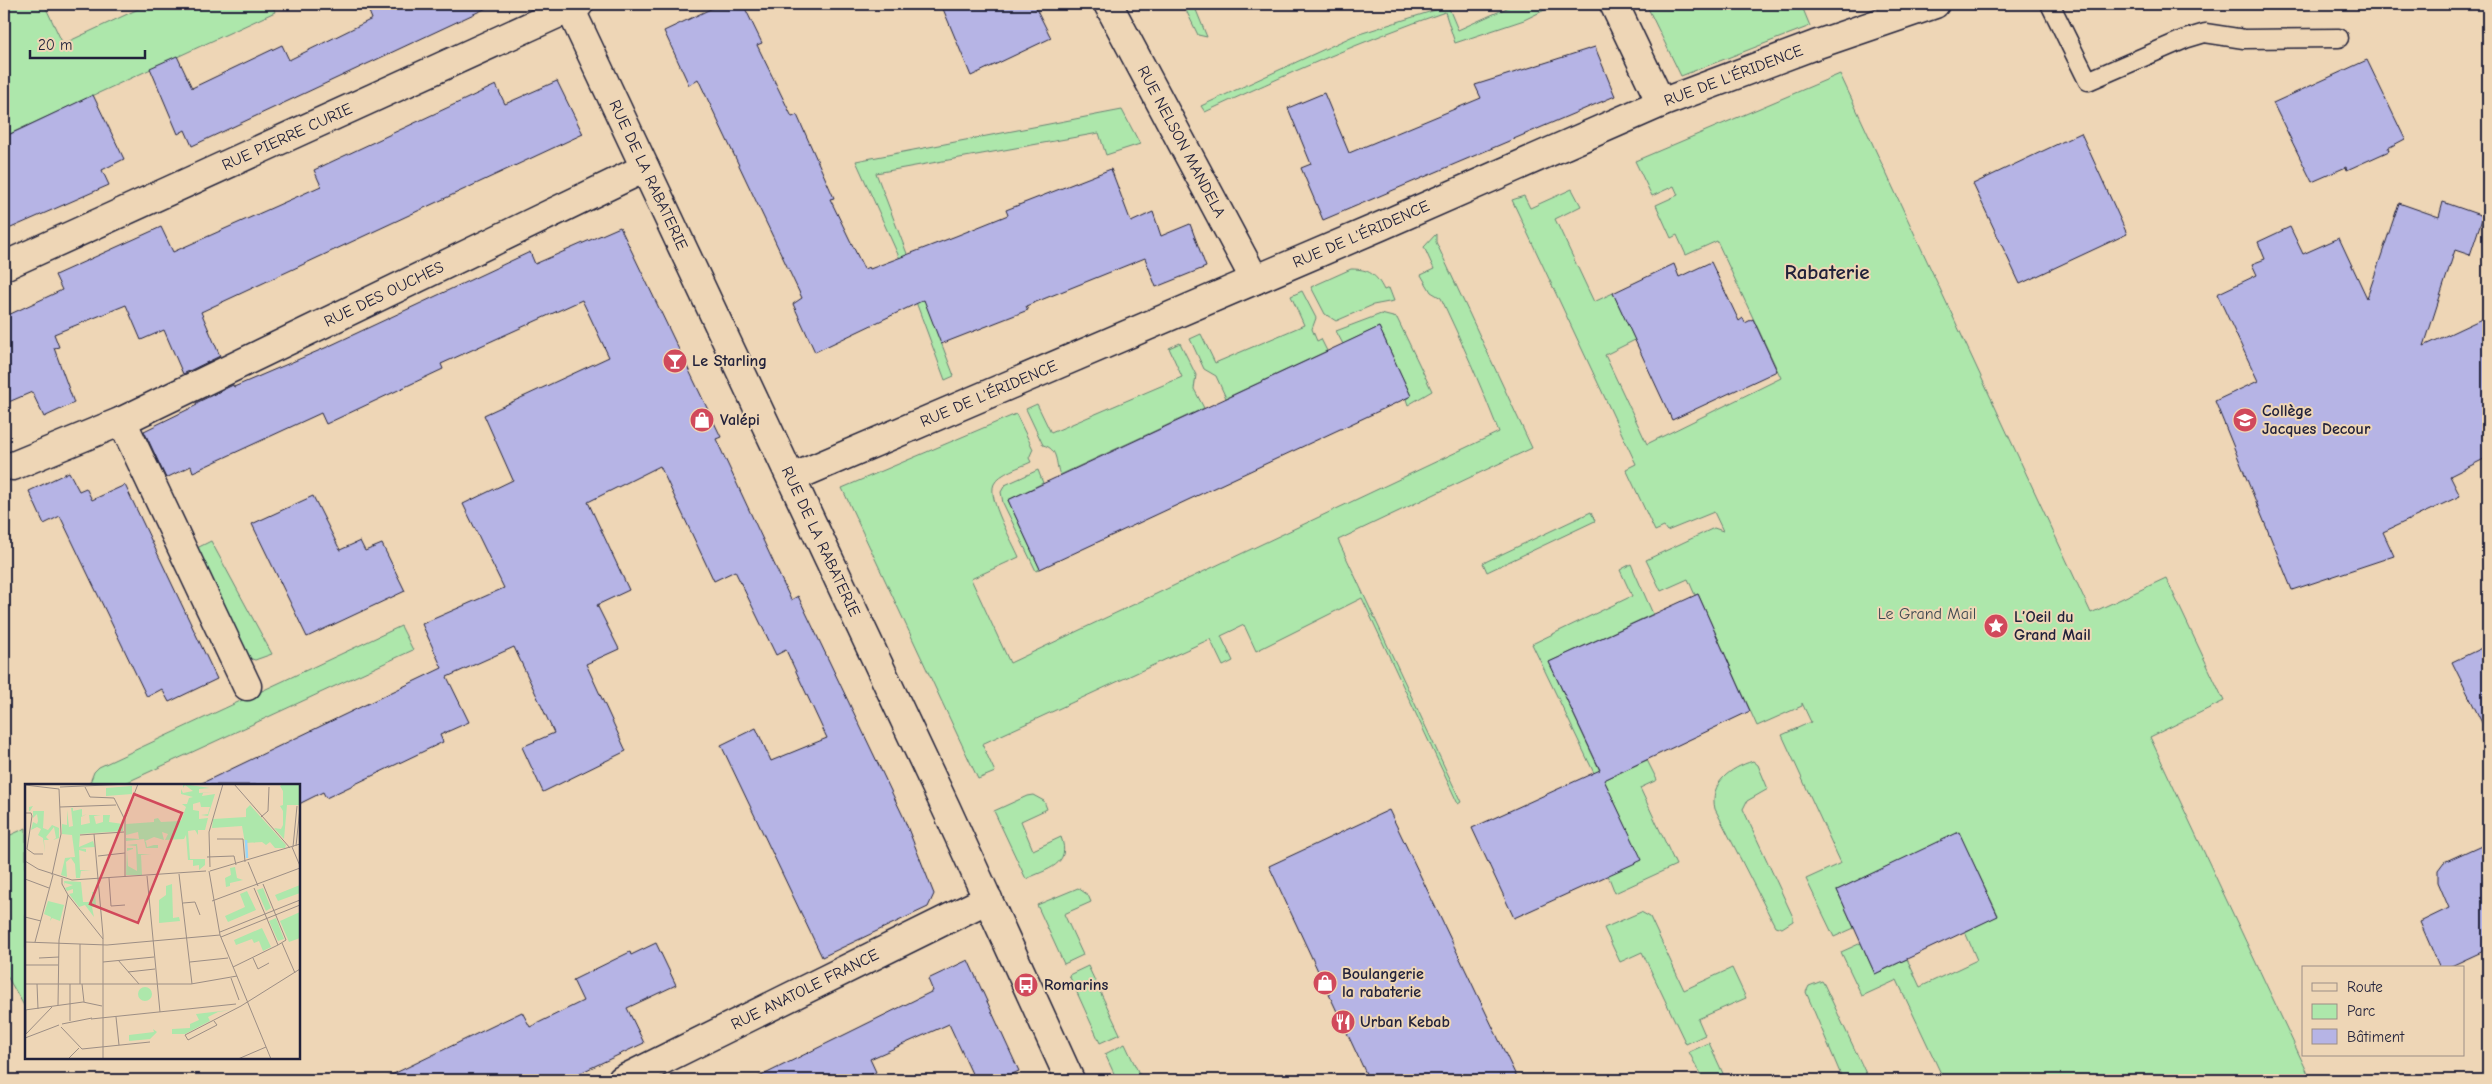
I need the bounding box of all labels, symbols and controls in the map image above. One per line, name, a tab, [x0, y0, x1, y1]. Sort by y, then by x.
scale bar	[30, 28, 145, 60]
text: 20 m	[38, 36, 72, 54]
street label: RUE DE L'ÉRIDENCE	[1662, 41, 1806, 110]
street label: RUE NELSON MANDELA	[1134, 63, 1229, 221]
street label: RUE DE LA RABATERIE	[605, 97, 692, 253]
street label: RUE PIERRE CURIE	[219, 99, 355, 174]
street label: RUE DE L'ÉRIDENCE	[1290, 197, 1432, 272]
street label: RUE DES OUCHES	[321, 258, 447, 331]
district label: Rabaterie	[1784, 260, 1870, 284]
bar icon: Le Starling	[662, 348, 688, 374]
place label: Le Starling	[692, 352, 767, 370]
street label: RUE DE L'ÉRIDENCE	[918, 356, 1060, 431]
place label: Collège Jacques Decour	[2262, 402, 2371, 438]
shop icon: Valépi	[689, 407, 715, 433]
school or university icon: Collège Jacques Decour	[2232, 407, 2258, 433]
place label: Valépi	[720, 411, 760, 429]
street label: RUE DE LA RABATERIE	[778, 464, 864, 620]
park label: Le Grand Mail	[1878, 605, 1976, 623]
place label: L’Oeil du Grand Mail	[2014, 608, 2091, 644]
place icon: L’Oeil du Grand Mail	[1983, 613, 2009, 639]
inset map	[25, 784, 300, 1059]
street label: RUE ANATOLE FRANCE	[728, 945, 882, 1034]
place label: Boulangerie la rabaterie	[1342, 965, 1424, 1001]
legend	[2302, 966, 2464, 1056]
shop icon: Boulangerie la rabaterie	[1312, 970, 1338, 996]
bus stop icon: Romarins	[1013, 972, 1039, 998]
place label: Romarins	[1044, 976, 1108, 994]
text: Route	[2347, 978, 2383, 996]
text: Parc	[2347, 1002, 2375, 1020]
restaurant icon: Urban Kebab	[1330, 1009, 1356, 1035]
place label: Urban Kebab	[1360, 1013, 1450, 1031]
text: Bâtiment	[2347, 1028, 2405, 1046]

